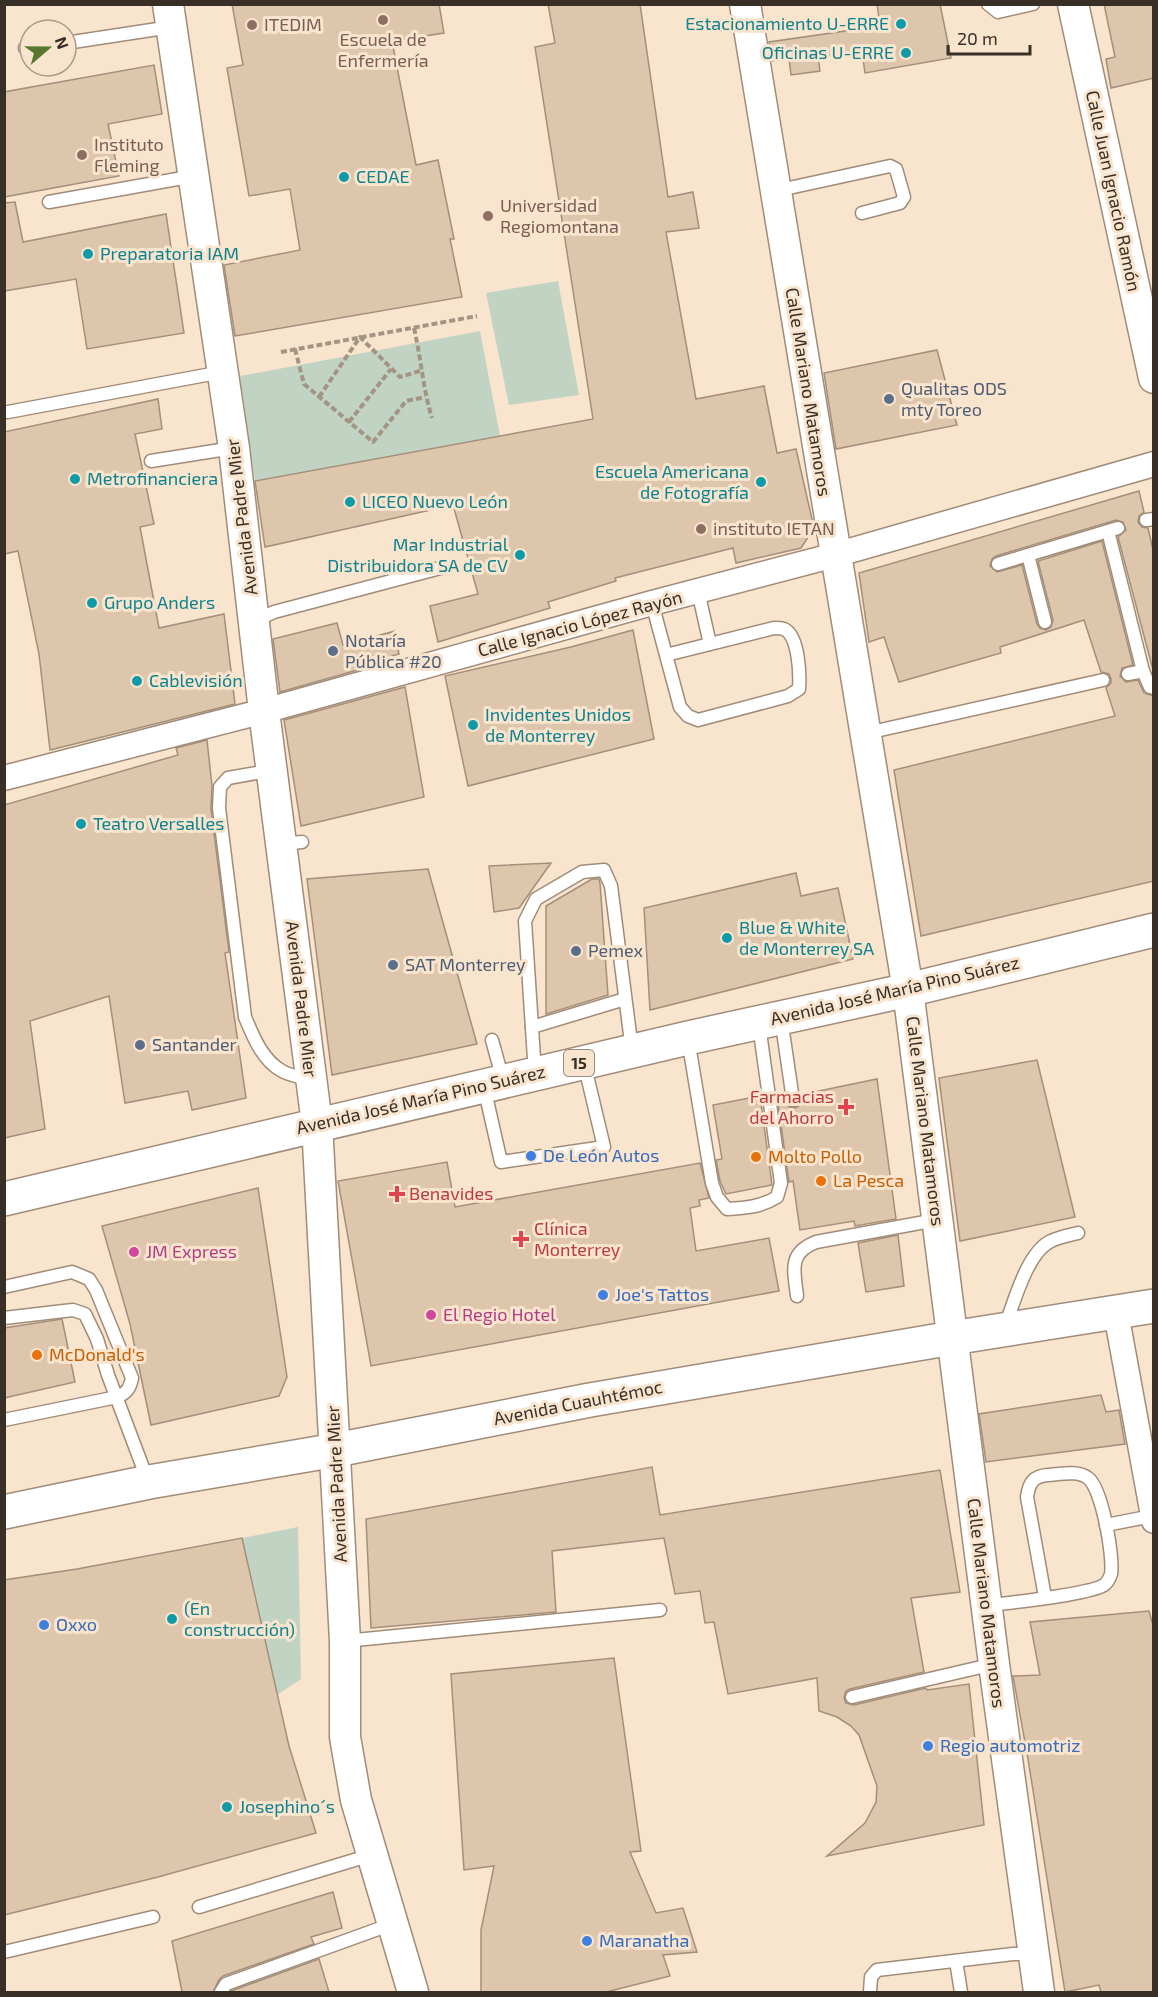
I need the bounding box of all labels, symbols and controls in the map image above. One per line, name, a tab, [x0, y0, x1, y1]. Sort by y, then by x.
place label: Estacionamiento U-ERRE	[685, 12, 889, 34]
place label: ITEDIM	[264, 13, 322, 35]
marker: Escuela de Enfermería	[376, 13, 390, 27]
marker: Estacionamiento U-ERRE	[894, 17, 908, 31]
north arrow	[18, 18, 78, 78]
marker: ITEDIM	[245, 18, 259, 32]
scale bar	[948, 18, 1030, 56]
text: 20 m	[957, 27, 998, 49]
place label: Escuela de Enfermería	[337, 28, 429, 71]
text: N	[52, 34, 73, 51]
place label: Oficinas U-ERRE	[762, 41, 894, 63]
marker: Oficinas U-ERRE	[899, 46, 913, 60]
street label: Calle Juan Ignacio Ramón	[1082, 88, 1146, 293]
place label: Instituto Fleming	[94, 133, 164, 176]
marker: Instituto Fleming	[75, 148, 89, 162]
place label: CEDAE	[356, 165, 410, 187]
marker: CEDAE	[337, 170, 351, 184]
place label: Universidad Regiomontana	[500, 194, 619, 237]
marker: Universidad Regiomontana	[481, 209, 495, 223]
place label: Preparatoria IAM	[100, 242, 239, 264]
marker: Preparatoria IAM	[81, 247, 95, 261]
street label: Calle Mariano Matamoros	[782, 286, 836, 498]
place label: Qualitas ODS mty Toreo	[901, 377, 1007, 420]
marker: Qualitas ODS mty Toreo	[882, 392, 896, 406]
street label: Avenida Padre Mier	[220, 438, 262, 597]
place label: Escuela Americana de Fotografía	[595, 460, 749, 503]
place label: Metrofinanciera	[87, 467, 218, 489]
marker: Metrofinanciera	[68, 472, 82, 486]
marker: Escuela Americana de Fotografía	[754, 475, 768, 489]
place label: LICEO Nuevo León	[362, 490, 508, 512]
marker: LICEO Nuevo León	[343, 495, 357, 509]
place label: instituto IETAN	[713, 517, 835, 539]
marker: instituto IETAN	[694, 522, 708, 536]
place label: Mar Industrial Distribuidora SA de CV	[327, 533, 509, 576]
marker: Mar Industrial Distribuidora SA de CV	[513, 548, 527, 562]
street label: Calle Ignacio López Rayón	[475, 585, 684, 661]
place label: Grupo Anders	[104, 591, 215, 613]
marker: Grupo Anders	[85, 596, 99, 610]
place label: Notaría Pública #20	[345, 629, 442, 672]
marker: Notaría Pública #20	[326, 644, 340, 658]
place label: Cablevisión	[149, 669, 243, 691]
marker: Cablevisión	[130, 674, 144, 688]
place label: Invidentes Unidos de Monterrey	[485, 703, 631, 746]
marker: Invidentes Unidos de Monterrey	[466, 718, 480, 732]
place label: Teatro Versalles	[93, 812, 224, 834]
marker: Teatro Versalles	[74, 817, 88, 831]
place label: Blue & White de Monterrey SA	[739, 916, 875, 959]
street label: Avenida Padre Mier	[281, 919, 323, 1078]
marker: Blue & White de Monterrey SA	[720, 931, 734, 945]
place label: Pemex	[588, 939, 644, 961]
marker: Pemex	[569, 944, 583, 958]
street label: Avenida José María Pino Suárez	[768, 951, 1021, 1029]
place label: SAT Monterrey	[405, 953, 526, 975]
marker: SAT Monterrey	[386, 958, 400, 972]
street label: Calle Mariano Matamoros	[902, 1015, 950, 1227]
place label: Santander	[152, 1033, 237, 1055]
marker: Santander	[133, 1038, 147, 1052]
road number: 15	[564, 1050, 594, 1076]
street label: Avenida José María Pino Suárez	[294, 1060, 547, 1138]
place label: Farmacias del Ahorro	[749, 1085, 834, 1128]
marker: Farmacias del Ahorro	[839, 1100, 853, 1114]
place label: De León Autos	[543, 1144, 659, 1166]
place label: Molto Pollo	[768, 1145, 862, 1167]
marker: De León Autos	[524, 1149, 538, 1163]
marker: Molto Pollo	[749, 1150, 763, 1164]
place label: La Pesca	[833, 1169, 904, 1191]
marker: La Pesca	[814, 1174, 828, 1188]
place label: Benavides	[409, 1182, 493, 1204]
marker: Benavides	[390, 1187, 404, 1201]
place label: Clínica Monterrey	[534, 1217, 621, 1260]
marker: Clínica Monterrey	[512, 1230, 530, 1248]
place label: JM Express	[146, 1240, 237, 1262]
marker: JM Express	[127, 1245, 141, 1259]
place label: Joe's Tattos	[615, 1283, 709, 1305]
marker: Joe's Tattos	[596, 1288, 610, 1302]
place label: El Regio Hotel	[443, 1303, 556, 1325]
marker: El Regio Hotel	[424, 1308, 438, 1322]
place label: McDonald's	[49, 1343, 145, 1365]
marker: McDonald's	[30, 1348, 44, 1362]
street label: Avenida Cuauhtémoc	[492, 1375, 664, 1429]
street label: Avenida Padre Mier	[321, 1405, 351, 1563]
street label: Calle Mariano Matamoros	[963, 1497, 1011, 1709]
place label: (En construcción)	[184, 1597, 295, 1640]
marker: (En construcción)	[165, 1612, 179, 1626]
place label: Oxxo	[56, 1613, 97, 1635]
marker: Oxxo	[37, 1618, 51, 1632]
place label: Regio automotriz	[940, 1734, 1080, 1756]
marker: Regio automotriz	[921, 1739, 935, 1753]
place label: Josephino´s	[239, 1795, 335, 1817]
marker: Josephino´s	[220, 1800, 234, 1814]
place label: Maranatha	[599, 1929, 689, 1951]
marker: Maranatha	[580, 1934, 594, 1948]

